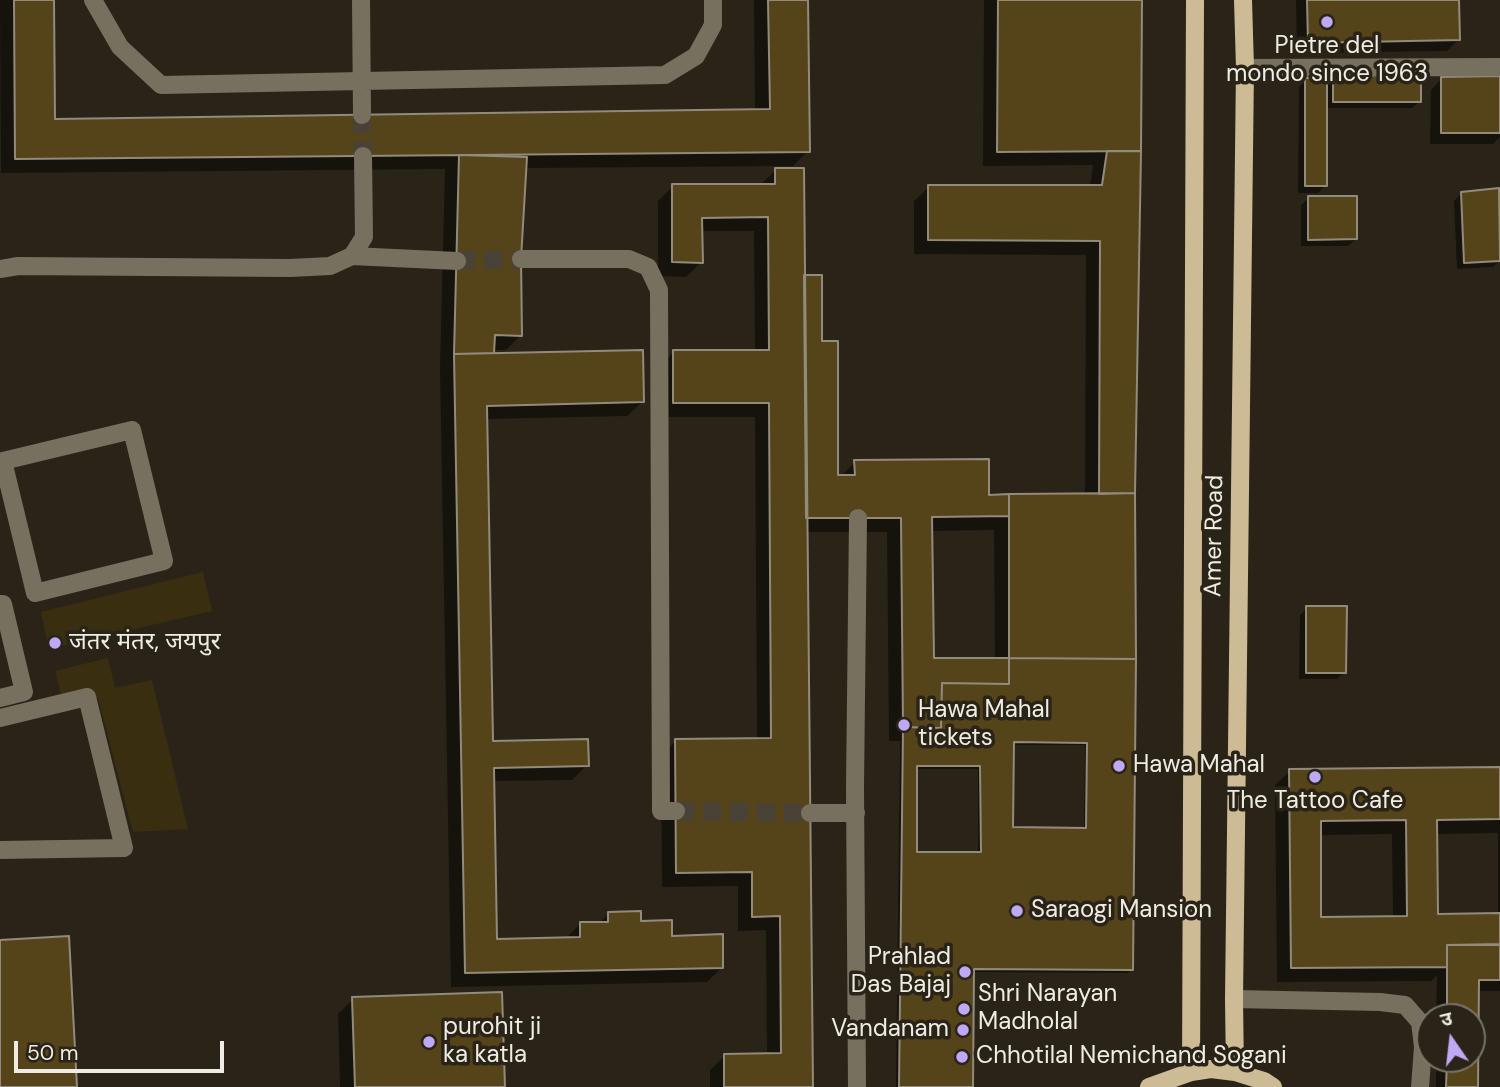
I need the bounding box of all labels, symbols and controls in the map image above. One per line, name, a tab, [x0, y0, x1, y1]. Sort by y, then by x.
marker: Pietre del mondo since 1963	[1319, 14, 1335, 30]
place label: Pietre del mondo since 1963	[1226, 33, 1428, 89]
street label: Amer Road	[1200, 475, 1230, 597]
place label: जंतर मंतर, जयपुर	[69, 629, 220, 657]
marker: जंतर मंतर, जयपुर	[47, 635, 63, 651]
place label: Hawa Mahal tickets	[918, 697, 1050, 753]
marker: Hawa Mahal tickets	[896, 717, 912, 733]
place label: Hawa Mahal	[1133, 752, 1265, 780]
marker: Hawa Mahal	[1111, 758, 1127, 774]
marker: The Tattoo Cafe	[1307, 769, 1323, 785]
place label: The Tattoo Cafe	[1227, 788, 1403, 816]
place label: Saraogi Mansion	[1031, 897, 1212, 925]
marker: Saraogi Mansion	[1009, 903, 1025, 919]
place label: Prahlad Das Bajaj	[851, 944, 951, 1000]
marker: Prahlad Das Bajaj	[957, 964, 973, 980]
place label: Shri Narayan Madholal	[978, 981, 1117, 1037]
marker: Shri Narayan Madholal	[956, 1001, 972, 1017]
north arrow	[1416, 1003, 1486, 1073]
text: उ	[1438, 1006, 1455, 1033]
place label: purohit ji ka katla	[443, 1014, 541, 1070]
place label: Vandanam	[831, 1016, 949, 1044]
marker: Vandanam	[955, 1022, 971, 1038]
scale bar	[18, 1028, 228, 1072]
marker: purohit ji ka katla	[421, 1034, 437, 1050]
text: 50 m	[27, 1039, 78, 1067]
place label: Chhotilal Nemichand Sogani	[976, 1043, 1287, 1071]
marker: Chhotilal Nemichand Sogani	[954, 1049, 970, 1065]

